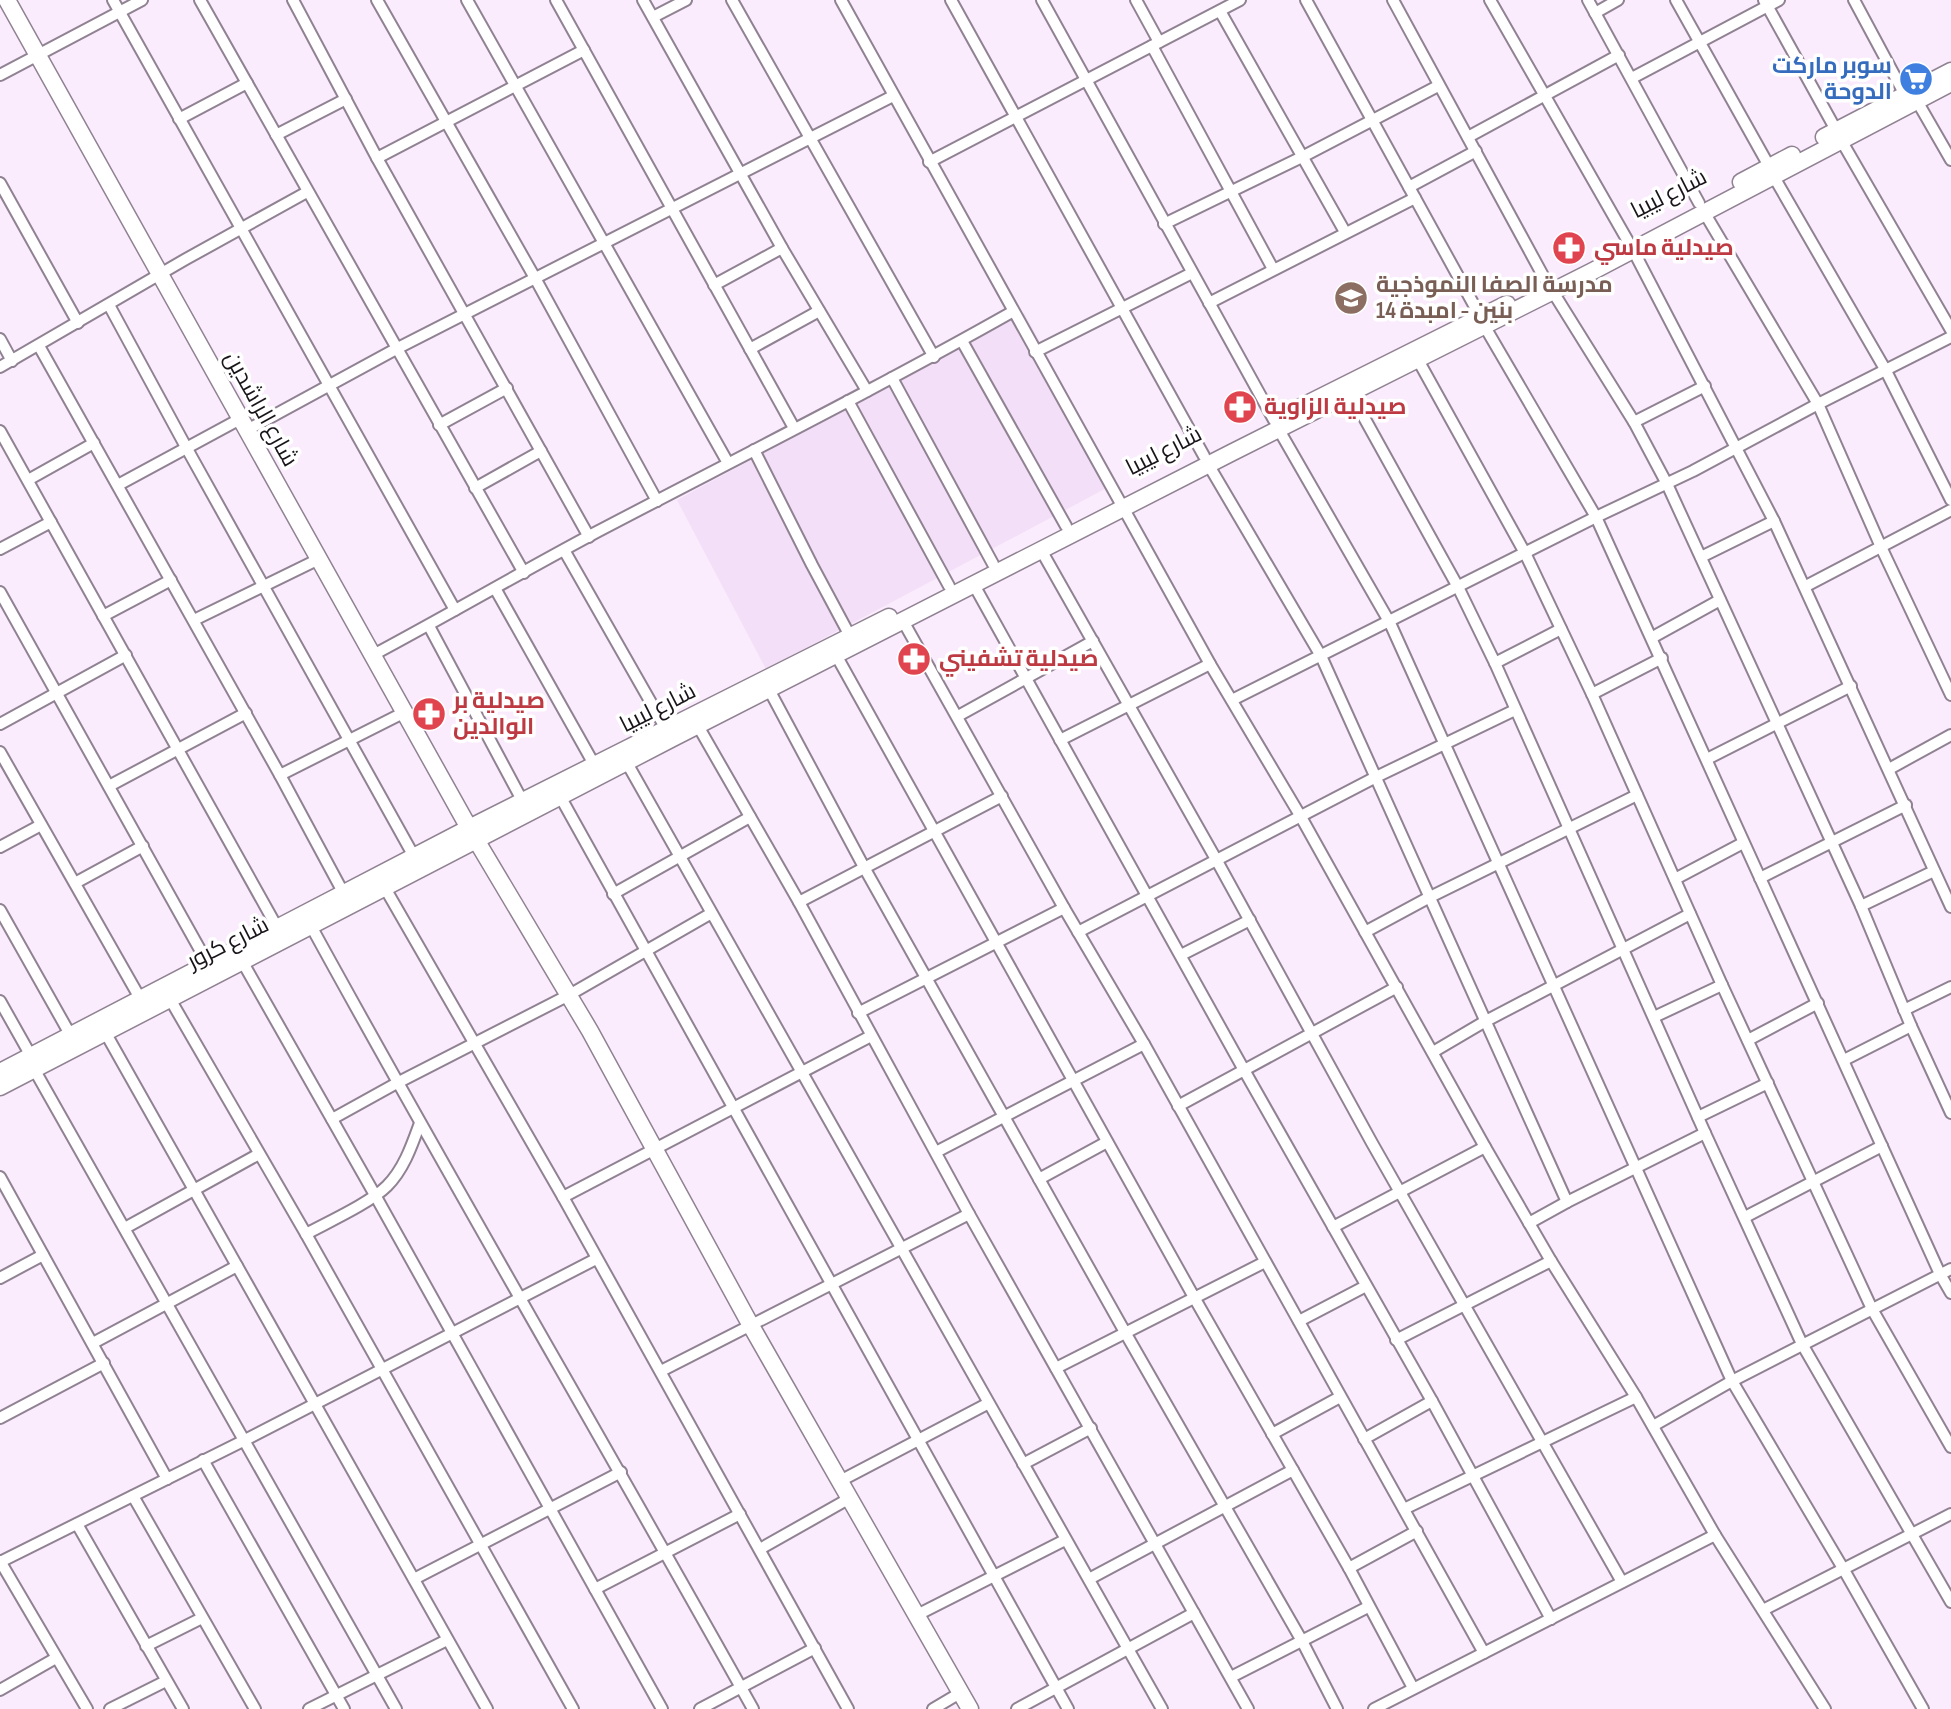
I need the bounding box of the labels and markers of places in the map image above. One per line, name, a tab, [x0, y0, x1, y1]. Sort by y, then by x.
place label: سوبر ماركت الدوحة	[1772, 52, 1892, 106]
supermarket icon: سوبر ماركت الدوحة	[1897, 60, 1935, 98]
pharmacy icon: صيدلية ماسي	[1550, 229, 1588, 267]
place label: صيدلية ماسي	[1594, 234, 1734, 265]
place label: مدرسة الصفا النموذجية بنين - امبدة 14	[1376, 271, 1613, 325]
school or university icon: مدرسة الصفا النموذجية بنين - امبدة 14	[1332, 279, 1370, 317]
pharmacy icon: صيدلية الزاوية	[1221, 388, 1259, 426]
place label: صيدلية الزاوية	[1264, 393, 1406, 421]
pharmacy icon: صيدلية تشفيني	[895, 640, 933, 678]
place label: صيدلية تشفيني	[939, 645, 1098, 677]
place label: صيدلية بر الوالدين	[452, 687, 545, 741]
pharmacy icon: صيدلية بر الوالدين	[410, 695, 448, 733]

